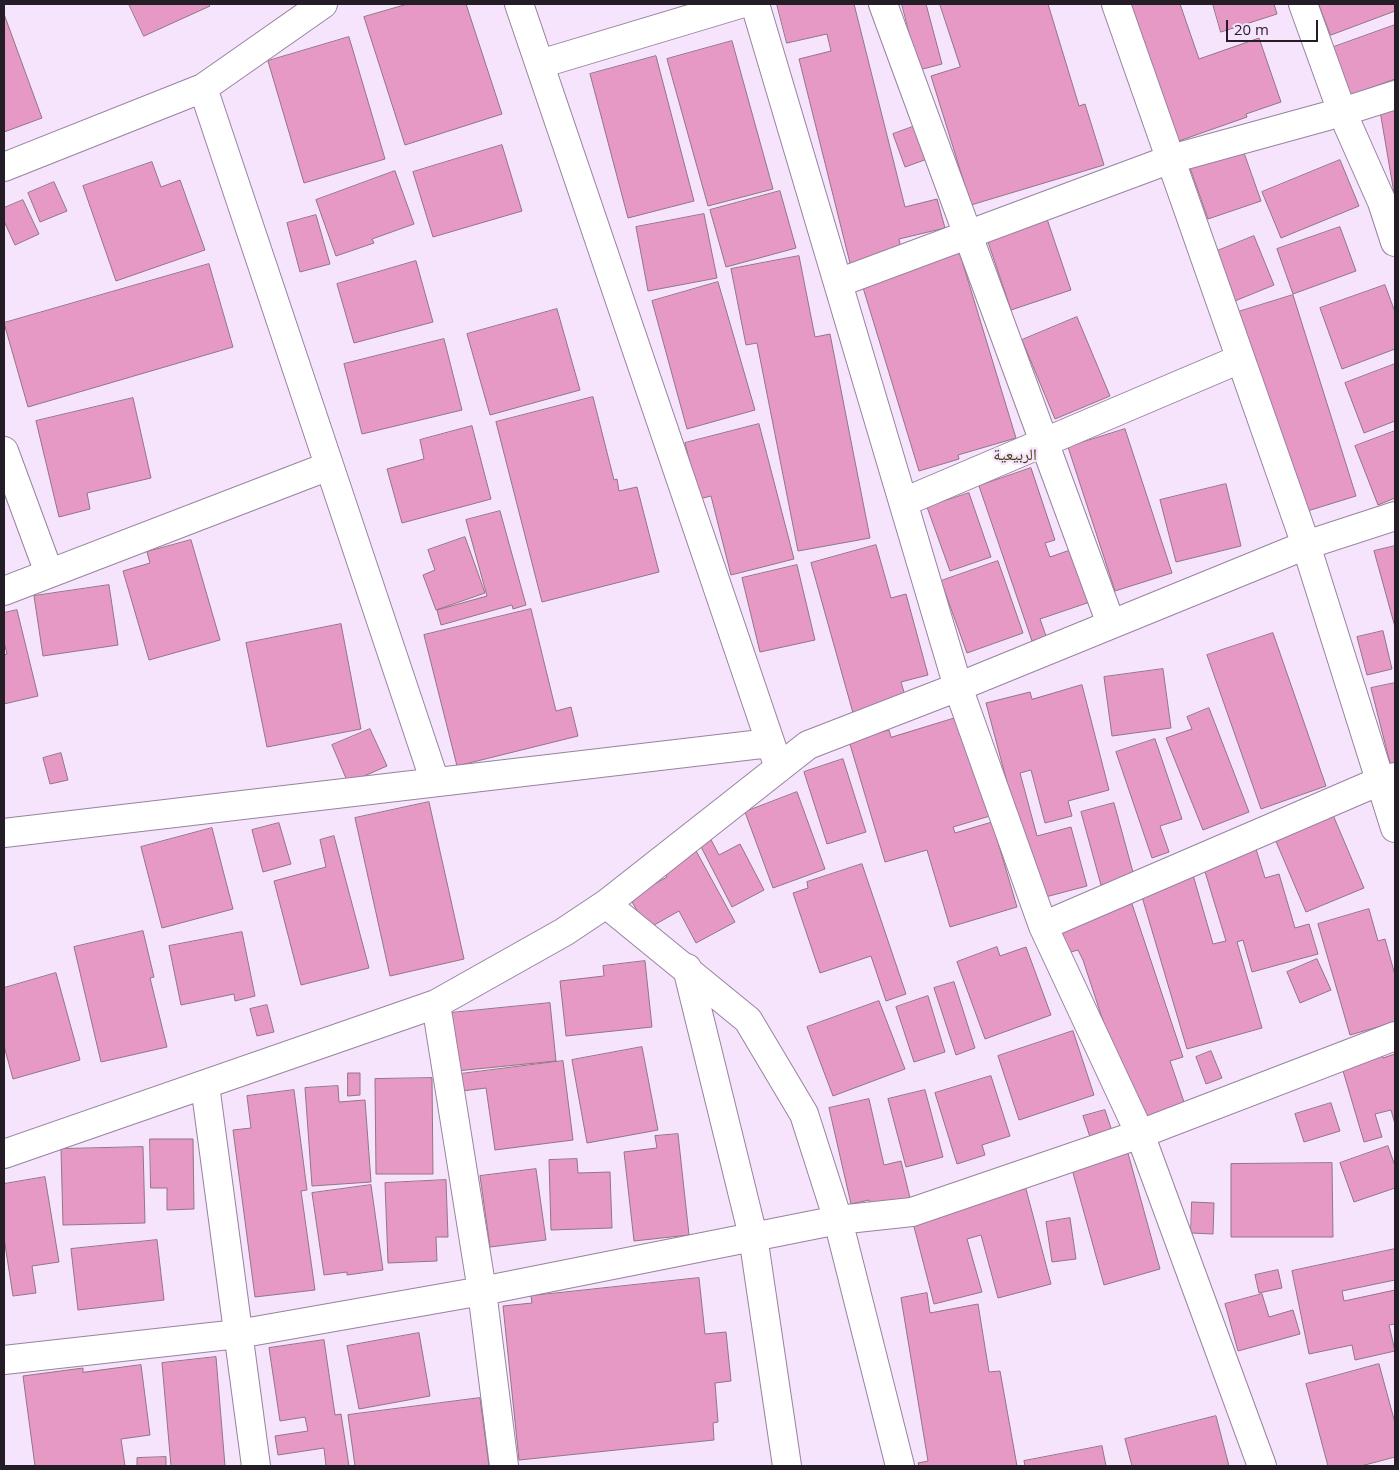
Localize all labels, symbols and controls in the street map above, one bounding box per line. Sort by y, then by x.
scale bar [1229,10,1322,42]
text: 20 m [1234,19,1269,39]
district label: الربيعية [993,445,1037,465]

